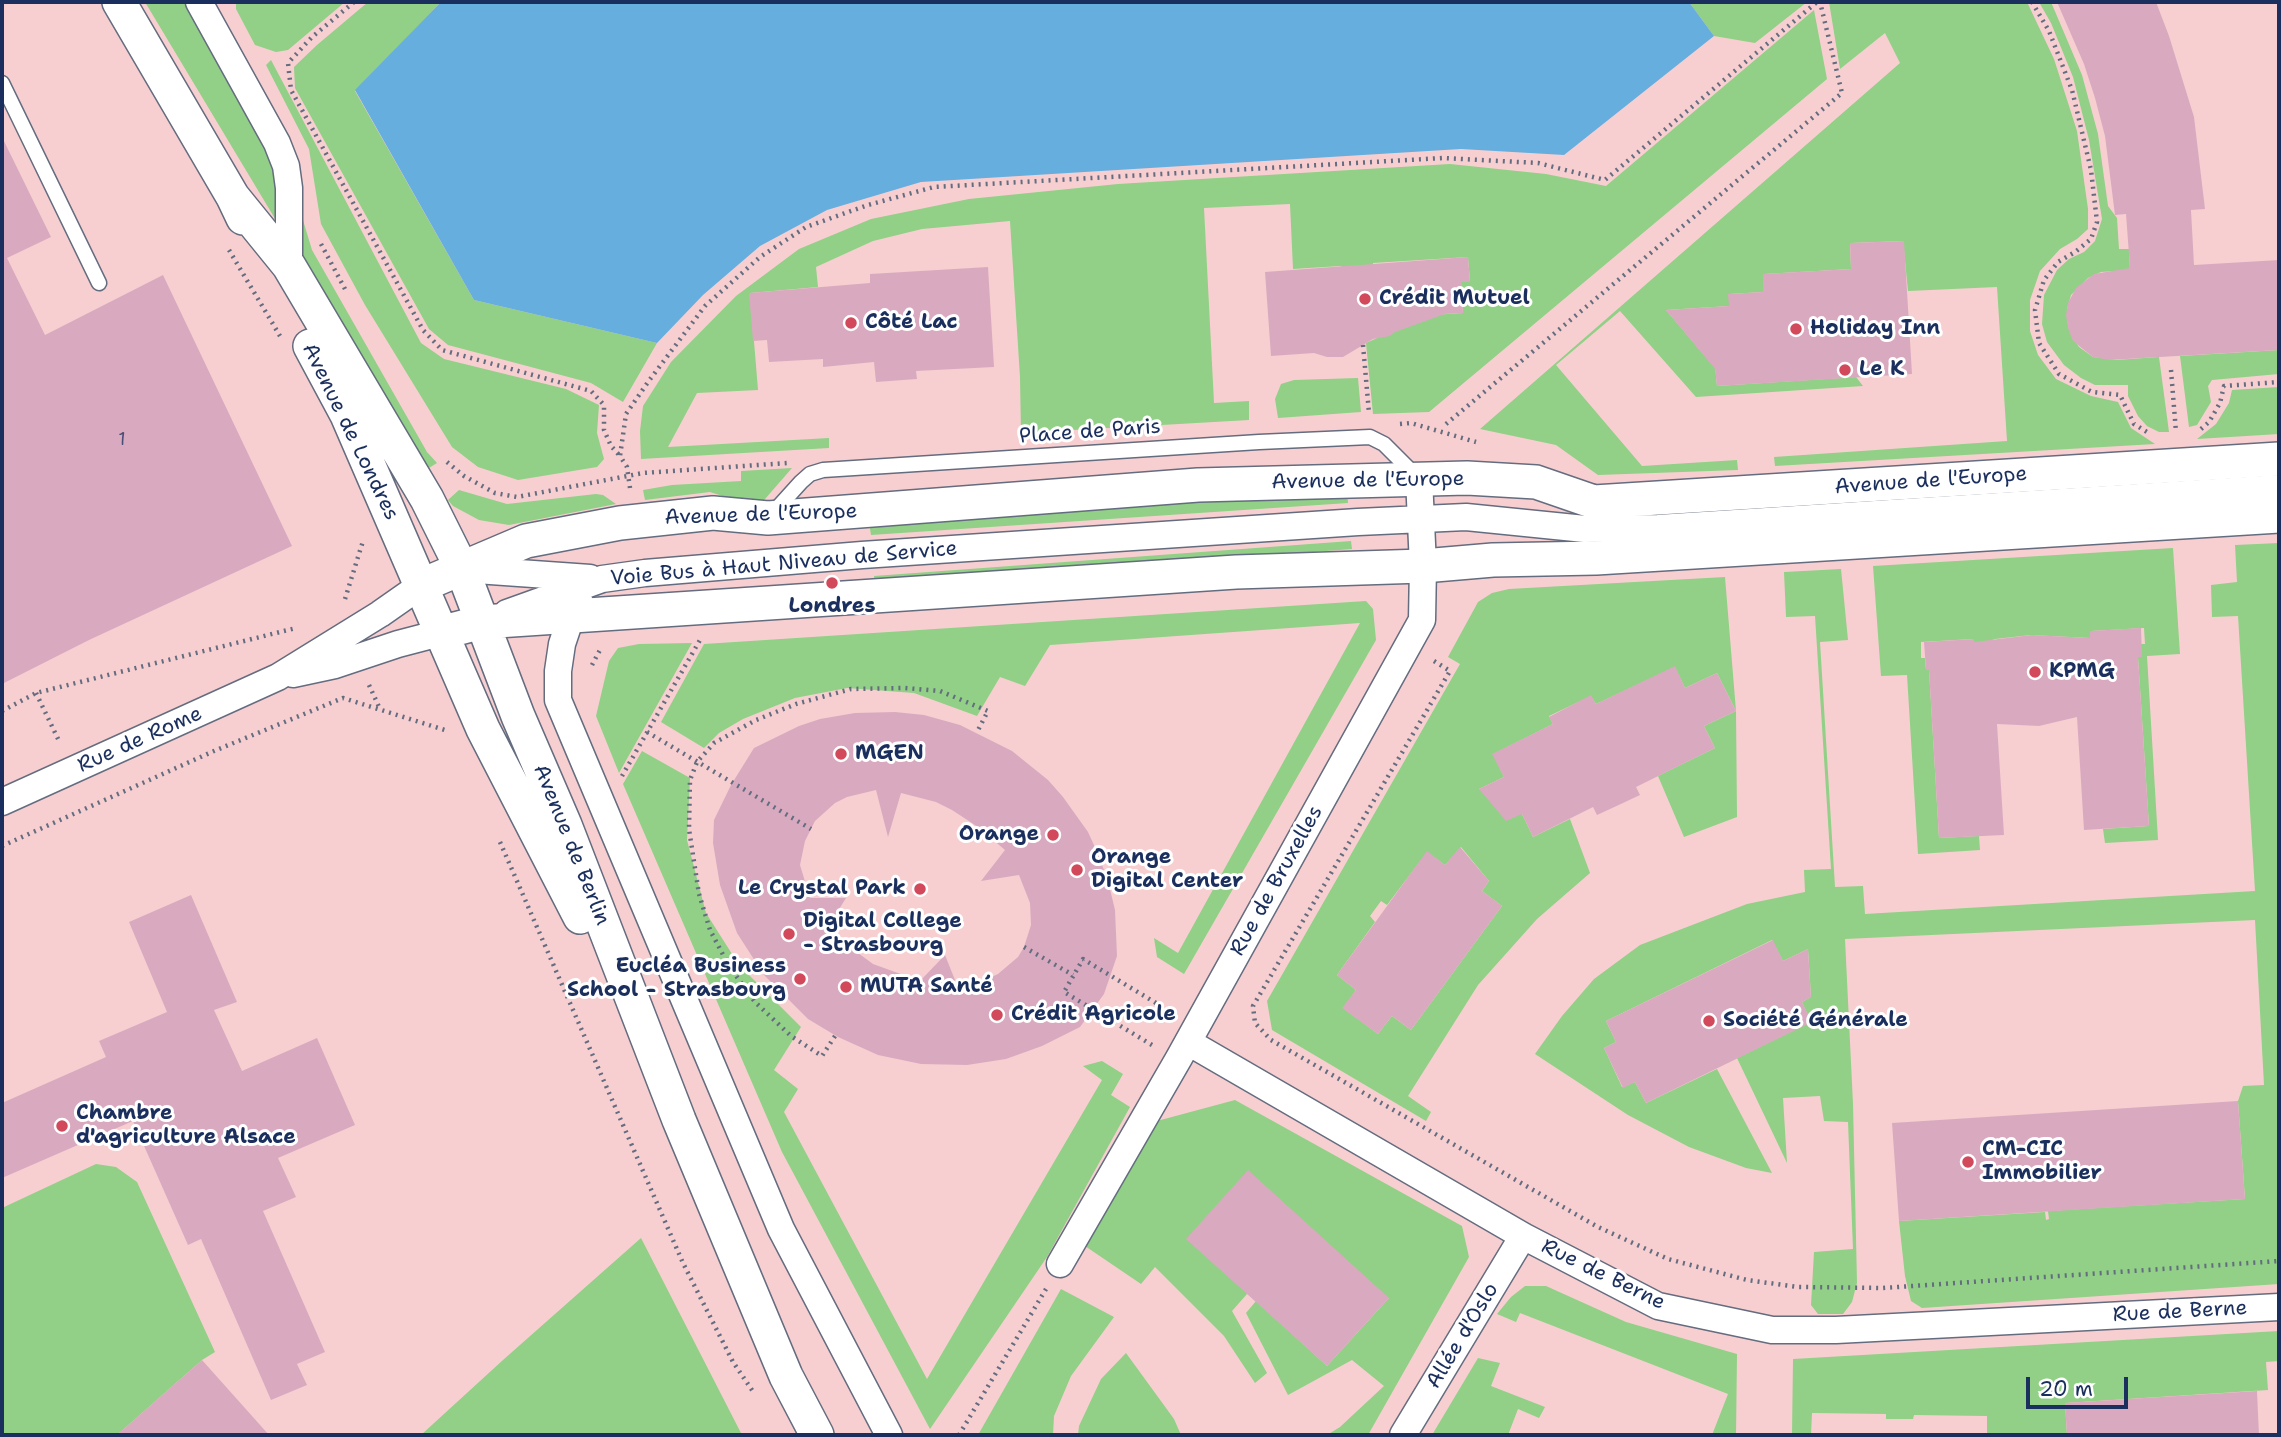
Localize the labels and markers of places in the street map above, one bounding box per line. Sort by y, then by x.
place label: Crédit Mutuel [1379,286,1530,312]
marker: Crédit Mutuel [1357,291,1373,307]
place label: Côté Lac [865,310,958,336]
marker: Côté Lac [843,315,859,331]
place label: Holiday Inn [1810,316,1940,342]
marker: Holiday Inn [1788,321,1804,337]
place label: Le K [1859,357,1904,383]
marker: Le K [1837,362,1853,378]
marker: Londres [824,575,840,591]
place label: Londres [788,594,876,620]
place label: KPMG [2049,659,2115,685]
marker: KPMG [2027,664,2043,680]
place label: MGEN [855,741,924,767]
marker: MGEN [833,746,849,762]
place label: Orange [959,822,1039,848]
marker: Orange [1045,827,1061,843]
place label: Orange Digital Center [1091,845,1243,895]
marker: Orange Digital Center [1069,862,1085,878]
place label: Le Crystal Park [738,876,906,902]
marker: Le Crystal Park [912,881,928,897]
place label: Digital College - Strasbourg [803,909,962,959]
marker: Digital College - Strasbourg [781,926,797,942]
place label: Eucléa Business School - Strasbourg [567,954,786,1004]
marker: Eucléa Business School - Strasbourg [792,971,808,987]
place label: MUTA Santé [860,974,993,1000]
marker: MUTA Santé [838,979,854,995]
place label: Crédit Agricole [1011,1002,1176,1028]
marker: Crédit Agricole [989,1007,1005,1023]
place label: Société Générale [1723,1008,1908,1034]
marker: Société Générale [1701,1013,1717,1029]
place label: Chambre d'agriculture Alsace [76,1101,296,1151]
marker: Chambre d'agriculture Alsace [54,1118,70,1134]
place label: CM-CIC Immobilier [1982,1137,2102,1187]
marker: CM-CIC Immobilier [1960,1154,1976,1170]

